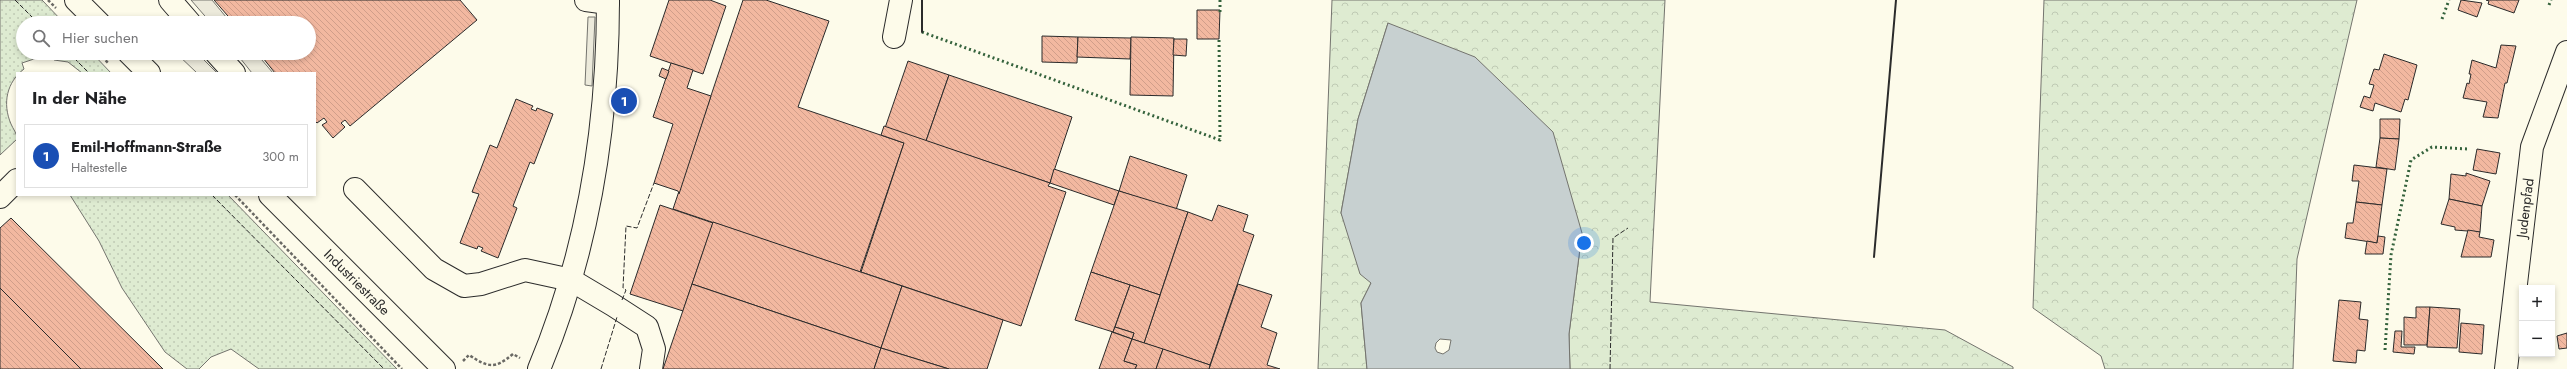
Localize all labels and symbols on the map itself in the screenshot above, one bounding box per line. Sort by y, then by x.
pin: 1 [611,86,637,116]
street label: Judenpfad [2511,177,2539,241]
your location [1574,233,1594,253]
street label: Industriestraße [319,244,395,320]

